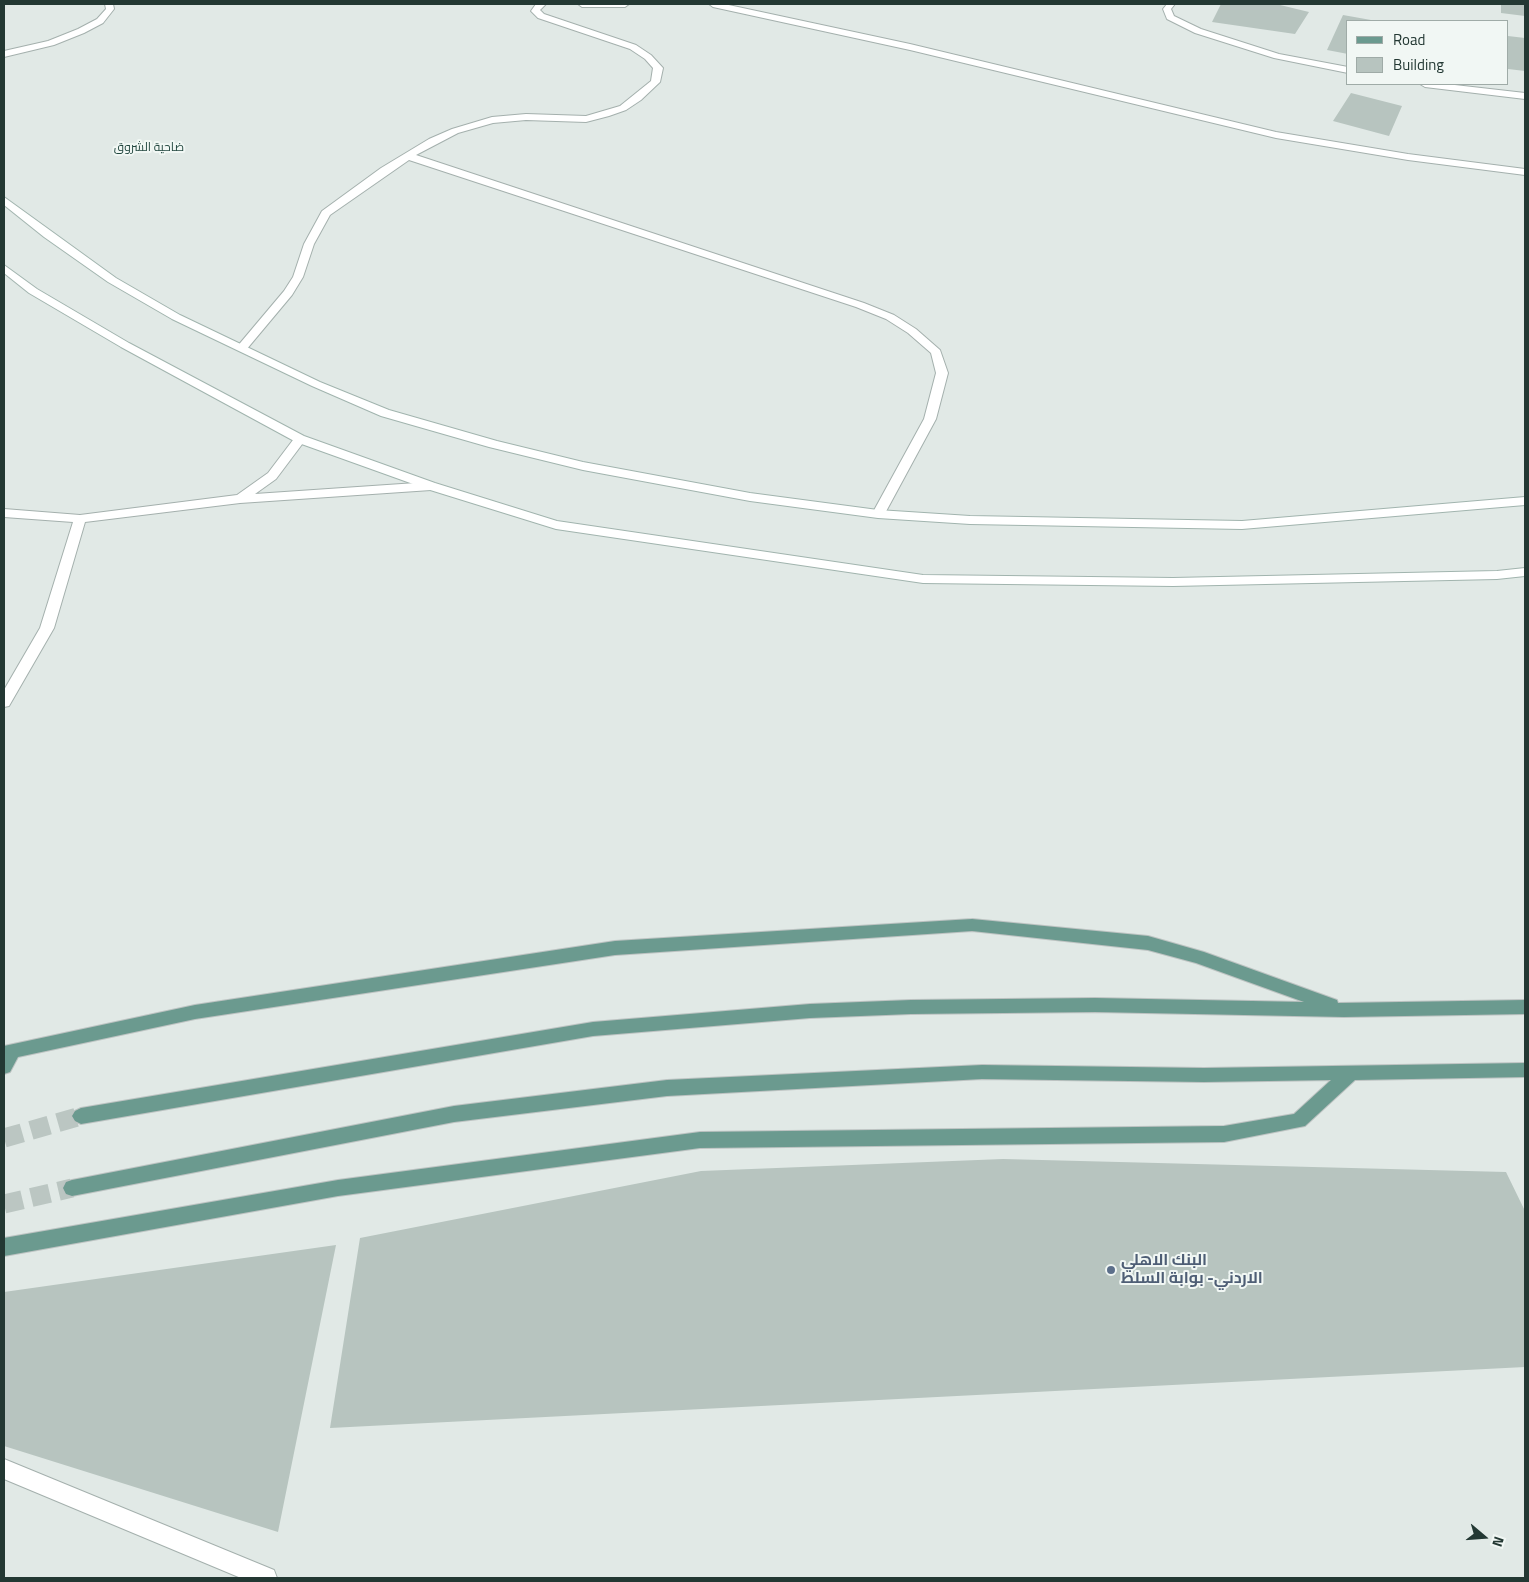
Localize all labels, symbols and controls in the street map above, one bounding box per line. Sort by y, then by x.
legend [1346,20,1509,85]
text: Road [1393,28,1425,51]
text: Building [1393,53,1444,76]
district label: ضاحية الشروق [114,141,184,155]
place label: البنك الاهلي الاردني- بوابة السلط [1121,1251,1263,1289]
marker: البنك الاهلي الاردني- بوابة السلط [1105,1264,1117,1276]
north arrow [1459,1512,1509,1562]
text: N [1487,1534,1510,1550]

